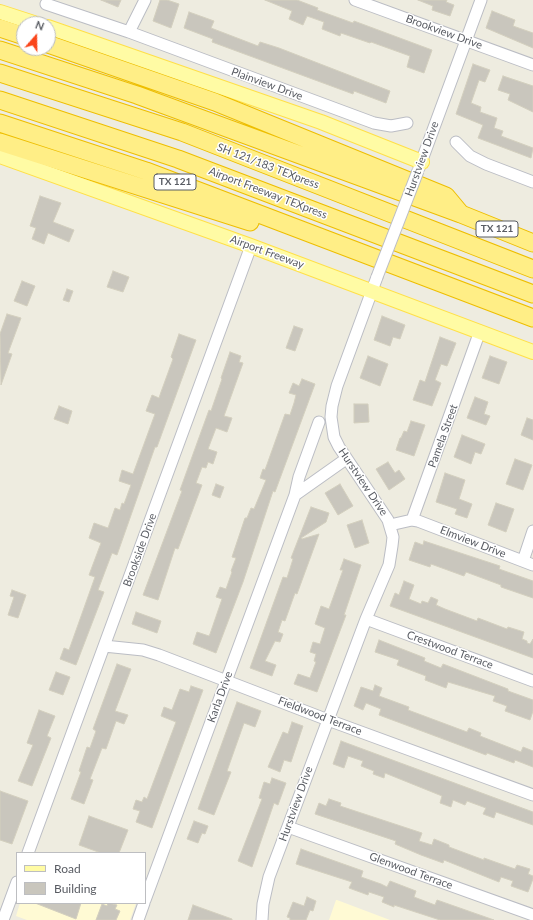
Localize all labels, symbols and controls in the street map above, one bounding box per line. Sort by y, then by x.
street label: Brookview Drive [404,12,484,52]
north arrow [16,16,56,56]
text: N [34,18,46,33]
street label: Plainview Drive [229,65,305,103]
street label: Hurstview Drive [402,120,442,198]
street label: SH 121/183 TEXpress [215,140,321,192]
street label: Airport Freeway TEXpress [207,164,329,222]
road number: TX 121 [154,174,196,190]
road number: TX 121 [476,221,518,237]
street label: Airport Freeway [228,232,306,272]
street label: Pamela Street [425,402,461,470]
street label: Hurstview Drive [335,446,391,518]
street label: Brookside Drive [121,511,159,589]
street label: Elmview Drive [438,523,508,561]
street label: Crestwood Terrace [405,628,495,672]
street label: Karla Drive [205,669,235,725]
street label: Fieldwood Terrace [276,694,364,738]
street label: Hurstview Drive [276,765,316,843]
street label: Glenwood Terrace [367,850,455,892]
legend [16,852,146,904]
text: Road [54,861,81,876]
text: Building [54,881,97,896]

